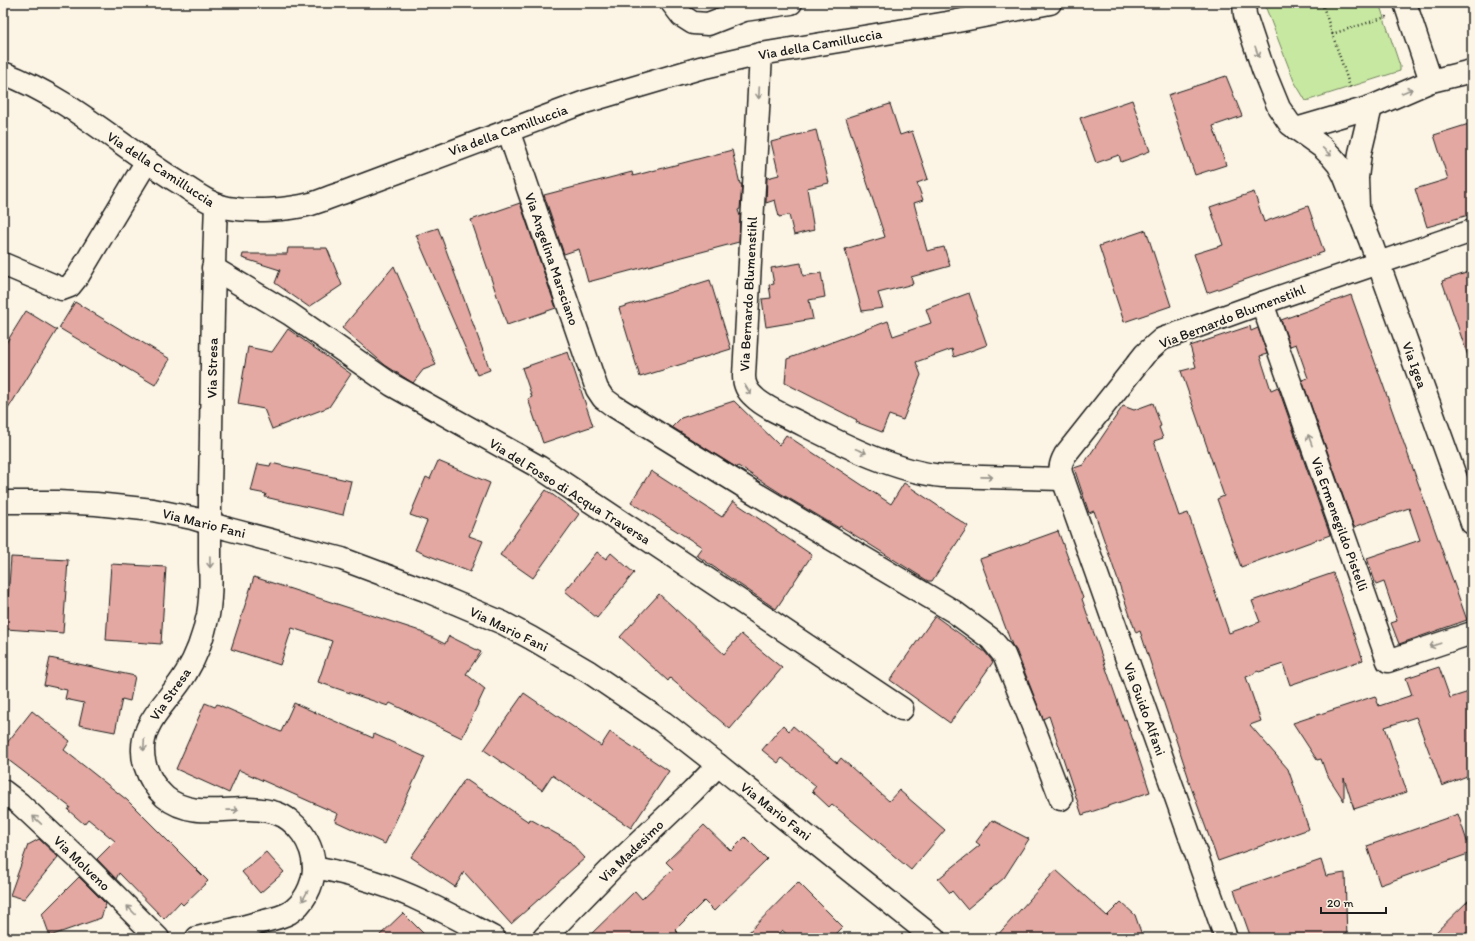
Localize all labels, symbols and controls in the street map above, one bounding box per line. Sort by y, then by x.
street label: Via della Camilluccia [757,25,884,64]
one-way arrow [1254,46,1262,58]
one-way arrow [756,86,763,99]
one-way arrow [1401,87,1413,95]
street label: Via della Camilluccia [446,101,571,160]
street label: Via della Camilluccia [104,128,219,211]
one-way arrow [1322,147,1332,157]
street label: Via Angelina Marsciano [521,190,582,328]
street label: Via Bernardo Blumenstihl [736,216,761,372]
street label: Via Bernardo Blumenstihl [1157,281,1308,352]
street label: Via Stresa [203,337,222,398]
street label: Via Igea [1398,340,1431,391]
one-way arrow [744,384,753,395]
one-way arrow [1305,434,1313,446]
street label: Via del Fosso di Acqua Traversa [486,435,654,548]
one-way arrow [855,448,867,456]
street label: Via Ermenegildo Pistelli [1307,455,1372,594]
one-way arrow [980,473,993,481]
street label: Via Mario Fani [160,505,247,542]
one-way arrow [207,555,214,568]
street label: Via Mario Fani [467,603,551,656]
one-way arrow [1429,642,1442,649]
street label: Via Guido Alfani [1120,660,1169,758]
street label: Via Stresa [146,664,195,724]
one-way arrow [140,738,148,751]
street label: Via Mario Fani [737,778,815,844]
one-way arrow [226,806,239,814]
one-way arrow [32,815,42,824]
street label: Via Madesimo [595,816,667,886]
street label: Via Molveno [50,832,114,895]
scale bar [1321,889,1386,915]
one-way arrow [301,890,308,902]
text: 20 m [1327,896,1354,910]
one-way arrow [126,905,135,915]

